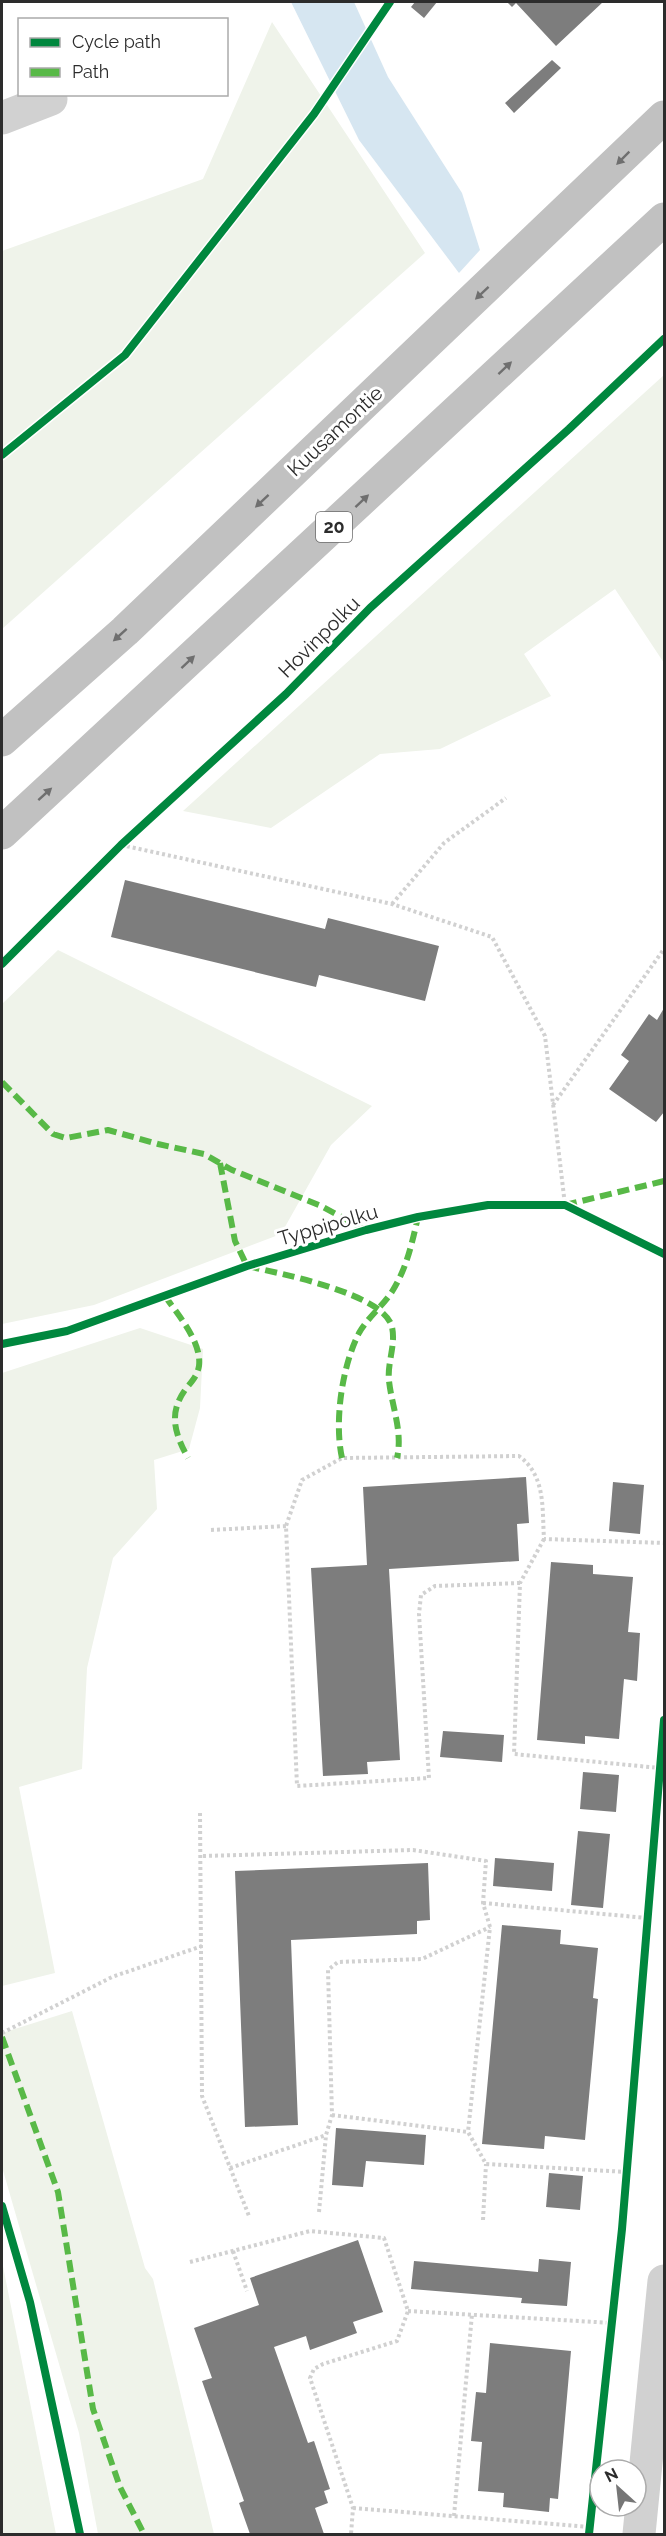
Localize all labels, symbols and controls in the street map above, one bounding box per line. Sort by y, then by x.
legend [18,18,228,96]
text: Cycle path [72,31,161,52]
text: Path [72,61,109,82]
one-way arrow [616,151,630,166]
one-way arrow [475,285,489,299]
one-way arrow [497,361,512,375]
street label: Kuusamontie [282,381,388,481]
one-way arrow [255,493,269,507]
one-way arrow [355,494,369,508]
road number: 20 [316,512,352,542]
street label: Hovinpolku [273,591,365,683]
one-way arrow [113,628,128,642]
one-way arrow [181,655,196,669]
one-way arrow [37,788,52,801]
street label: Typpipolku [275,1199,381,1251]
north arrow [588,2458,648,2518]
text: N [602,2464,621,2486]

